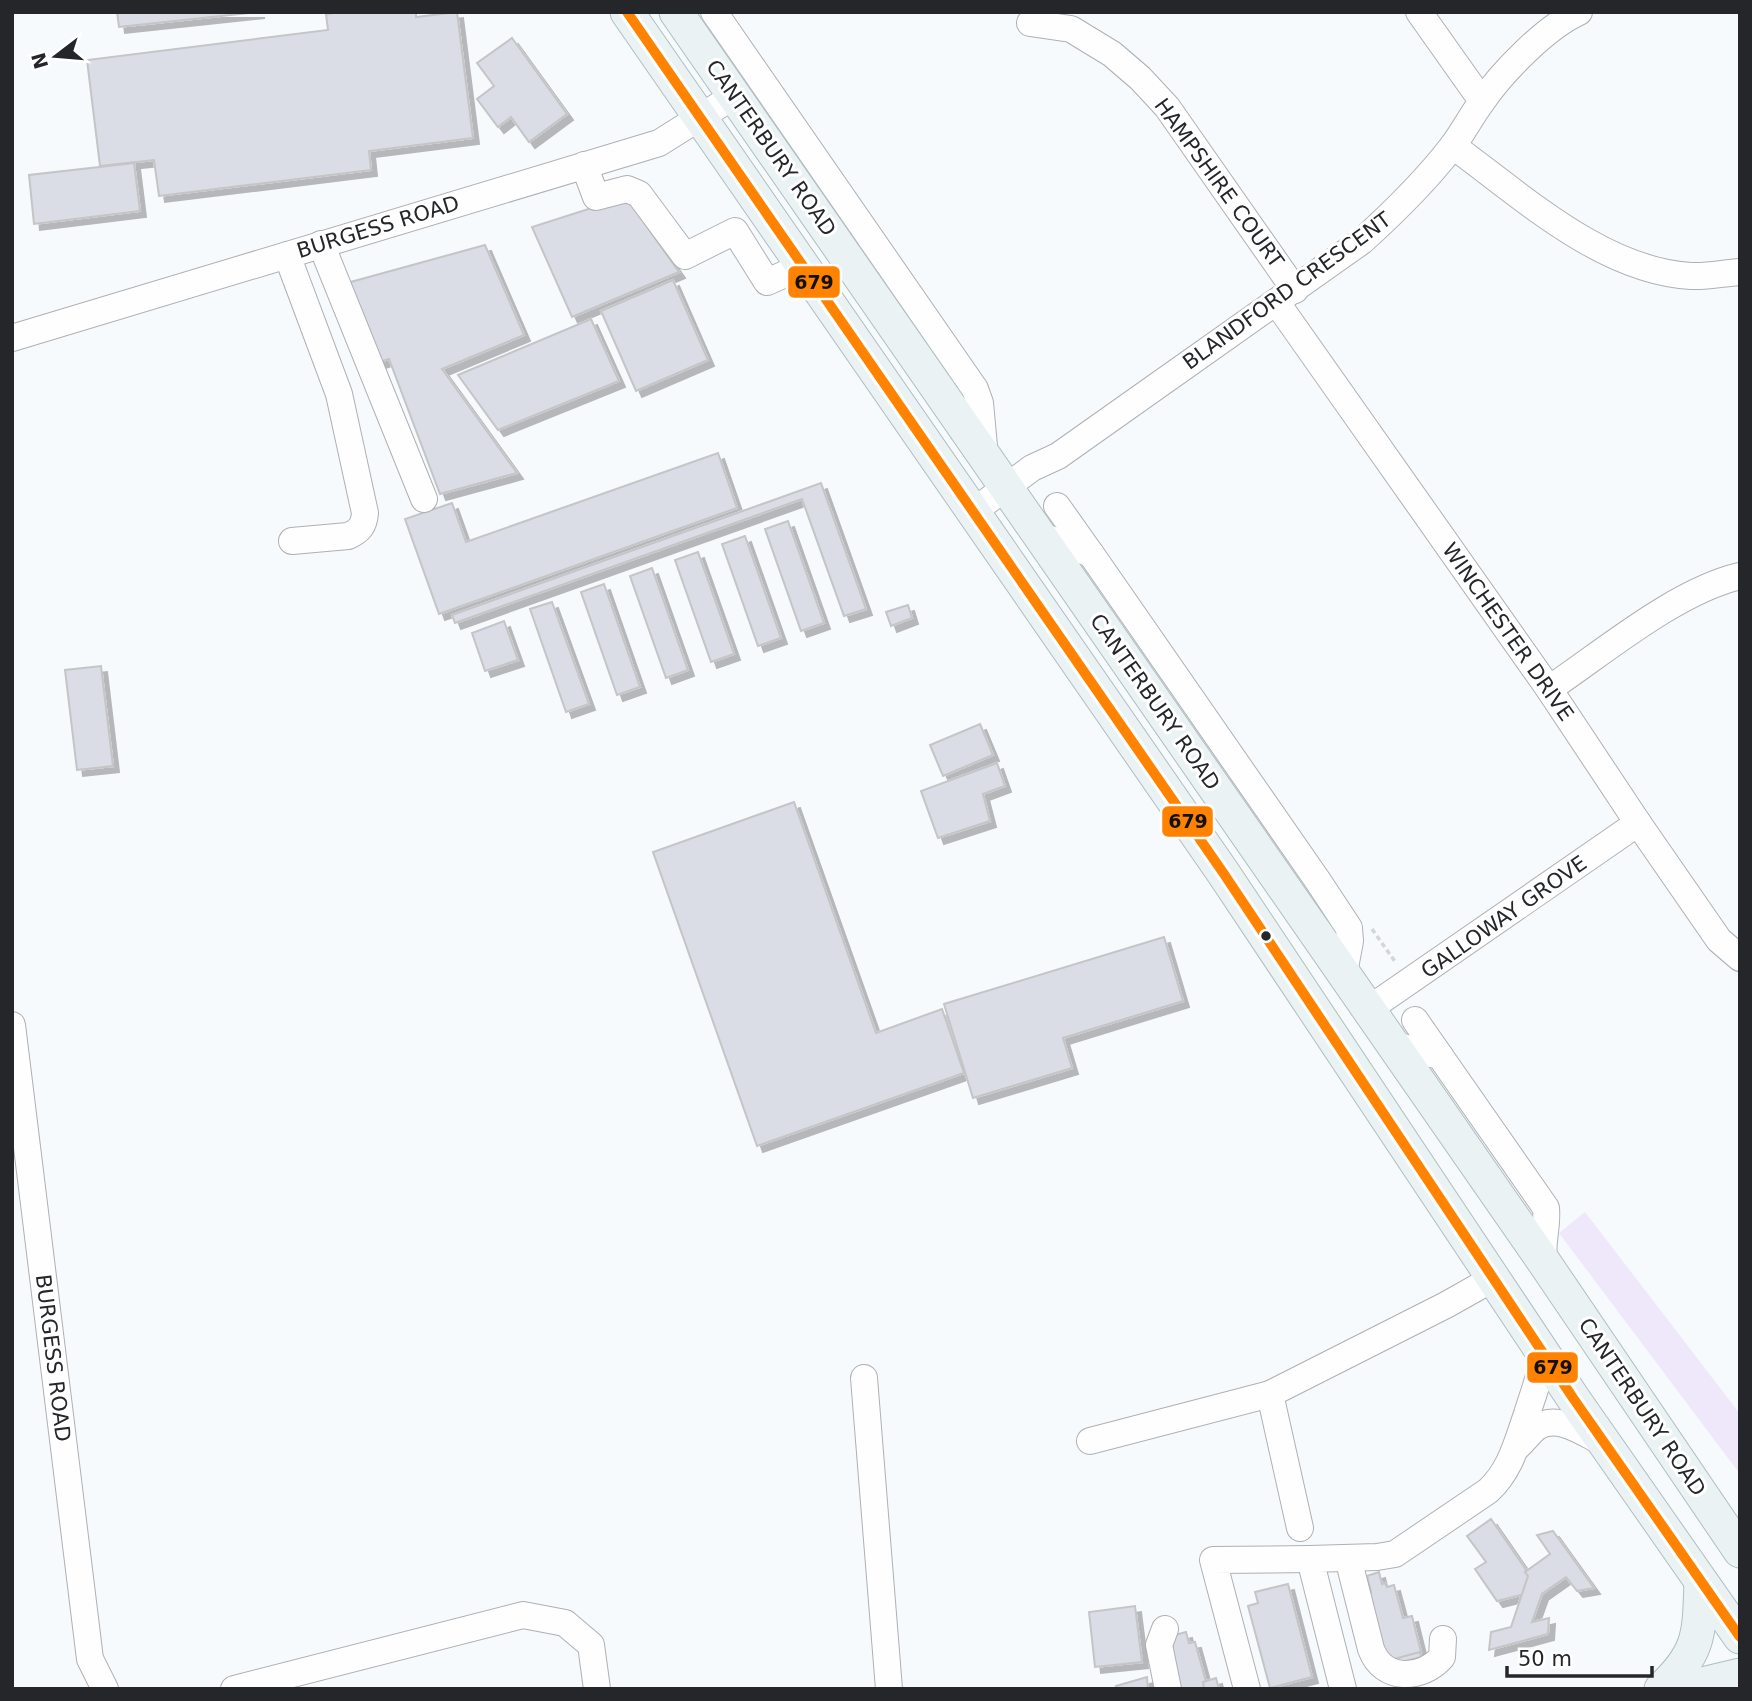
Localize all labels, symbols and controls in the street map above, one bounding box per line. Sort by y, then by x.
north arrow [21,21,91,91]
text: N [27,50,52,71]
street label: CANTERBURY ROAD [701,55,841,241]
street label: HAMPSHIRE COURT [1150,94,1289,272]
street label: BURGESS ROAD [294,191,462,263]
street label: BLANDFORD CRESCENT [1178,207,1396,375]
line badge: 679 [787,265,841,299]
text: 679 [794,271,834,293]
street label: WINCHESTER DRIVE [1437,538,1579,726]
street label: CANTERBURY ROAD [1085,609,1225,795]
line badge: 679 [1161,805,1214,838]
text: 679 [1168,810,1208,832]
street label: GALLOWAY GROVE [1417,851,1591,983]
unlabelled marker [1259,929,1273,943]
street label: BURGESS ROAD [31,1273,75,1443]
street label: CANTERBURY ROAD [1574,1314,1710,1500]
line badge: 679 [1526,1351,1579,1384]
text: 679 [1533,1356,1573,1378]
scale bar [1507,1634,1652,1678]
text: 50 m [1518,1647,1572,1671]

